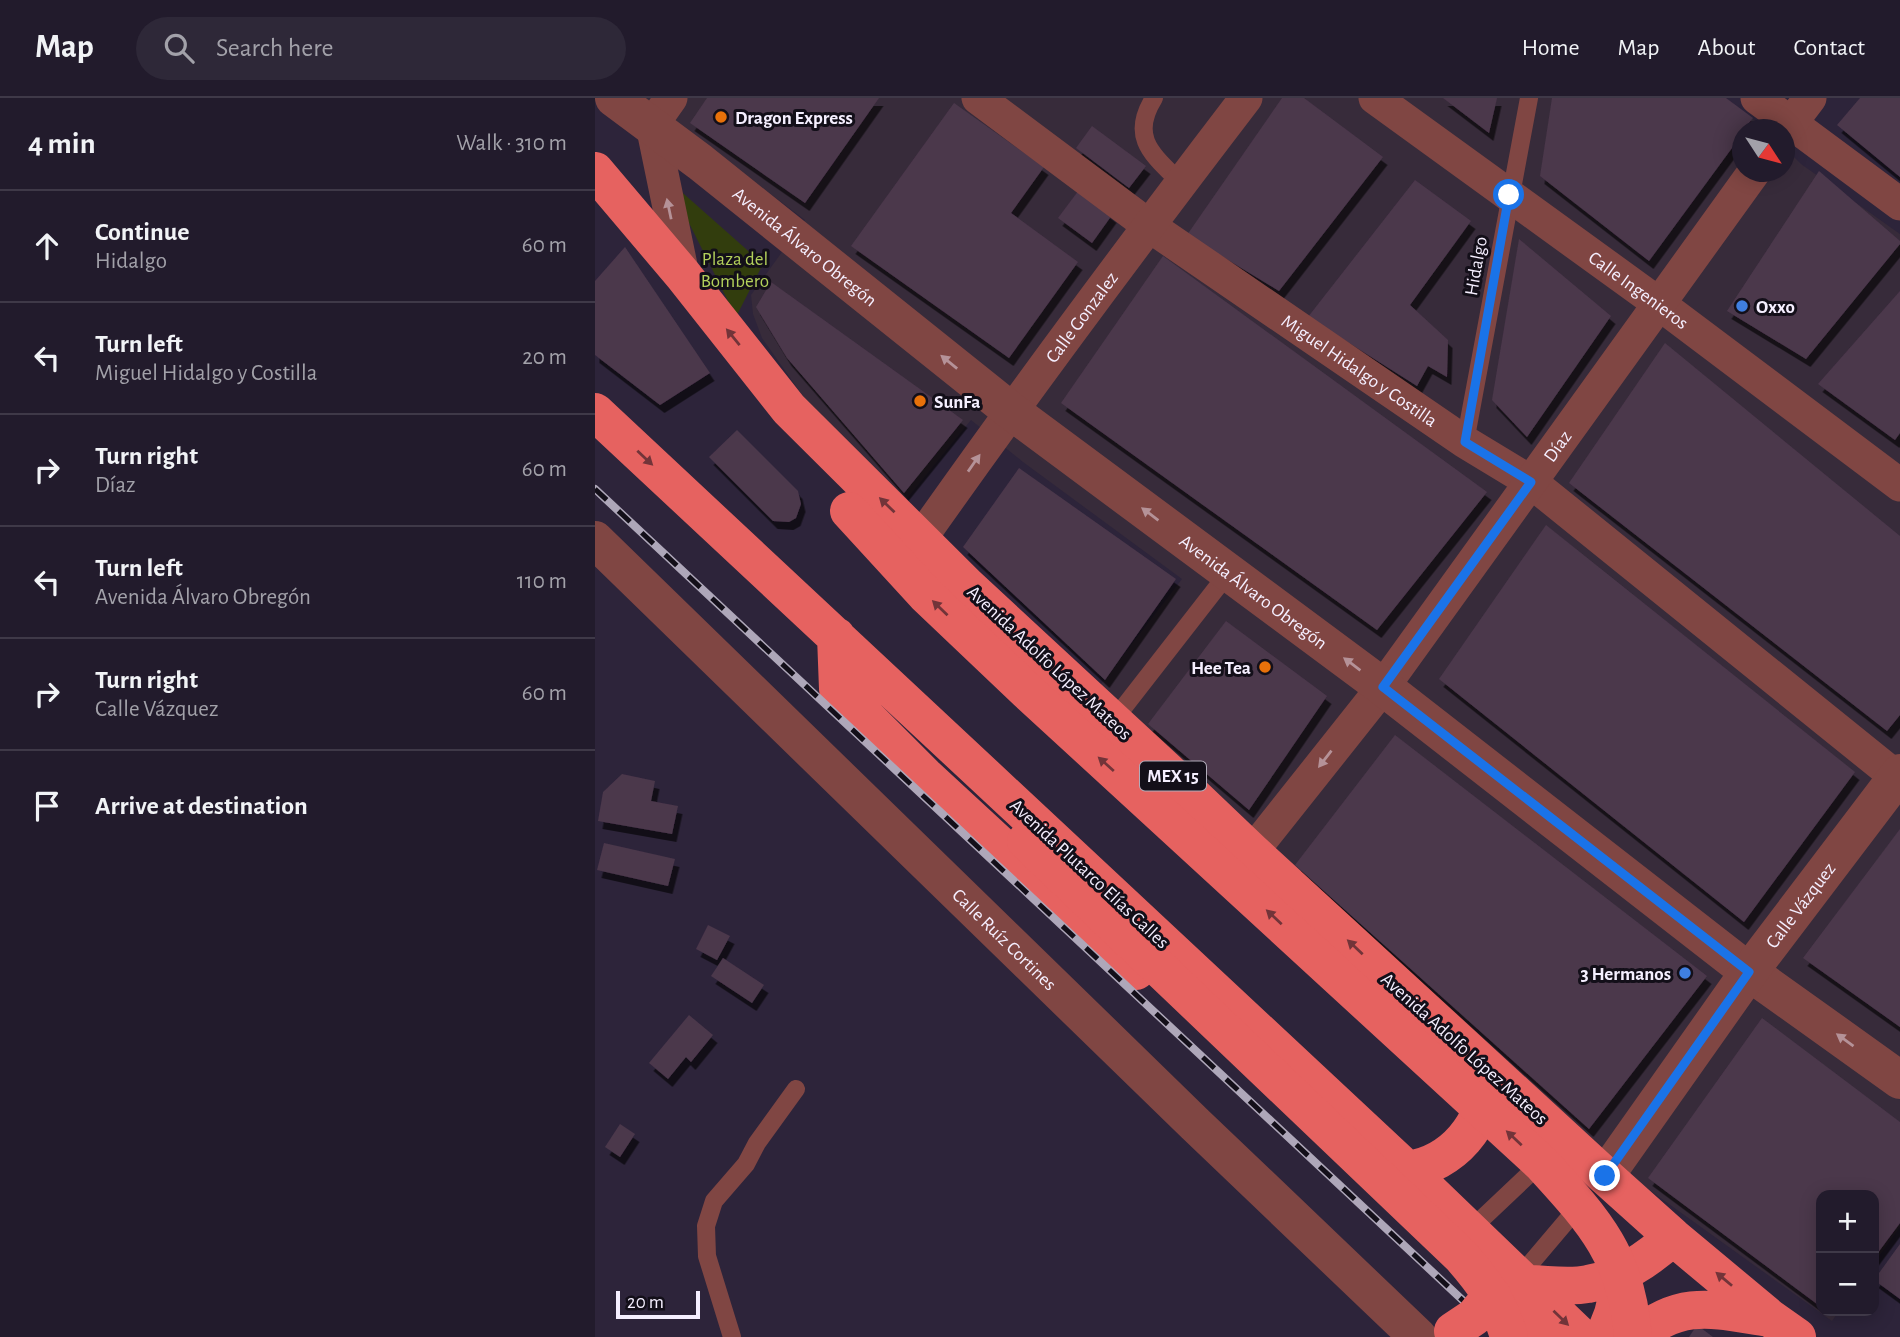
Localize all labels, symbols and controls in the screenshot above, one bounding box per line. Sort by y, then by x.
search box [136,17,626,80]
icon: search [160,29,198,67]
text: Map [35,31,94,64]
text: Search here [216,35,334,61]
text: Home [1522,36,1580,60]
text: Map [1618,36,1660,60]
text: About [1698,36,1755,60]
text: Contact [1793,36,1865,60]
marker: Dragon Express [713,109,729,125]
place label: Dragon Express [735,109,853,128]
north arrow [1732,119,1795,182]
text: 4 min [28,129,96,159]
text: Walk · 310 m [456,132,567,155]
route start [1493,179,1524,210]
street label: Avenida Álvaro Obregón [729,184,880,311]
one-way arrow [664,198,675,220]
text: Continue [95,219,190,245]
icon: ahead [28,227,66,265]
text: 60 m [522,234,567,257]
street label: Hidalgo [1462,235,1491,297]
street label: Calle Ingenieros [1585,248,1691,333]
text: Hidalgo [95,250,167,273]
park label: Plaza del Bombero [701,250,769,291]
street label: Calle Gonzalez [1043,269,1122,367]
marker: Oxxo [1734,298,1750,314]
place label: Oxxo [1756,298,1795,317]
street label: Miguel Hidalgo y Costilla [1278,312,1440,431]
one-way arrow [726,329,741,347]
text: Turn left [95,331,183,357]
icon: left [28,339,66,377]
text: 20 m [522,346,567,369]
one-way arrow [941,354,959,369]
text: Miguel Hidalgo y Costilla [95,362,317,385]
marker: SunFa [912,393,928,409]
place label: SunFa [934,393,980,412]
street label: Díaz [1541,427,1576,466]
text: Turn right [95,443,198,469]
one-way arrow [636,450,654,466]
icon: right [28,451,66,489]
one-way arrow [967,454,981,472]
text: 60 m [522,458,567,481]
text: Díaz [95,474,136,497]
one-way arrow [878,496,895,513]
one-way arrow [1141,507,1159,521]
street label: Avenida Álvaro Obregón [1176,532,1330,653]
text: Turn left [95,555,183,581]
icon: left [28,563,66,601]
text: 110 m [517,570,567,593]
street label: Avenida Adolfo López Mateos [963,582,1135,744]
text: Avenida Álvaro Obregón [95,586,311,609]
one-way arrow [932,600,949,617]
one-way arrow [1343,657,1362,671]
place label: Hee Tea [1191,659,1251,678]
marker: Hee Tea [1257,659,1273,675]
text: Turn right [95,667,198,693]
icon: right [28,675,66,713]
text: 60 m [522,682,567,705]
text: Calle Vázquez [95,698,218,721]
one-way arrow [1318,750,1333,768]
one-way arrow [1098,756,1115,772]
road number: MEX 15 [1140,762,1206,790]
icon: arrive [28,787,66,825]
text: Arrive at destination [95,793,308,819]
street label: Avenida Plutarco Elías Calles [1006,796,1172,952]
street label: Calle Vázquez [1763,859,1840,952]
street label: Calle Ruíz Cortines [948,886,1059,994]
one-way arrow [1265,909,1283,925]
one-way arrow [1346,939,1364,955]
place label: 3 Hermanos [1580,965,1671,984]
marker: 3 Hermanos [1677,965,1693,981]
street label: Avenida Adolfo López Mateos [1377,970,1551,1129]
one-way arrow [1836,1033,1854,1047]
one-way arrow [1505,1129,1522,1146]
route end [1589,1160,1620,1191]
map controls [1816,1190,1879,1316]
button: + [1816,1190,1879,1253]
button: − [1816,1253,1879,1316]
one-way arrow [1715,1272,1733,1287]
scale bar [616,1288,700,1320]
text: 20 m [627,1293,664,1312]
one-way arrow [1553,1309,1570,1326]

